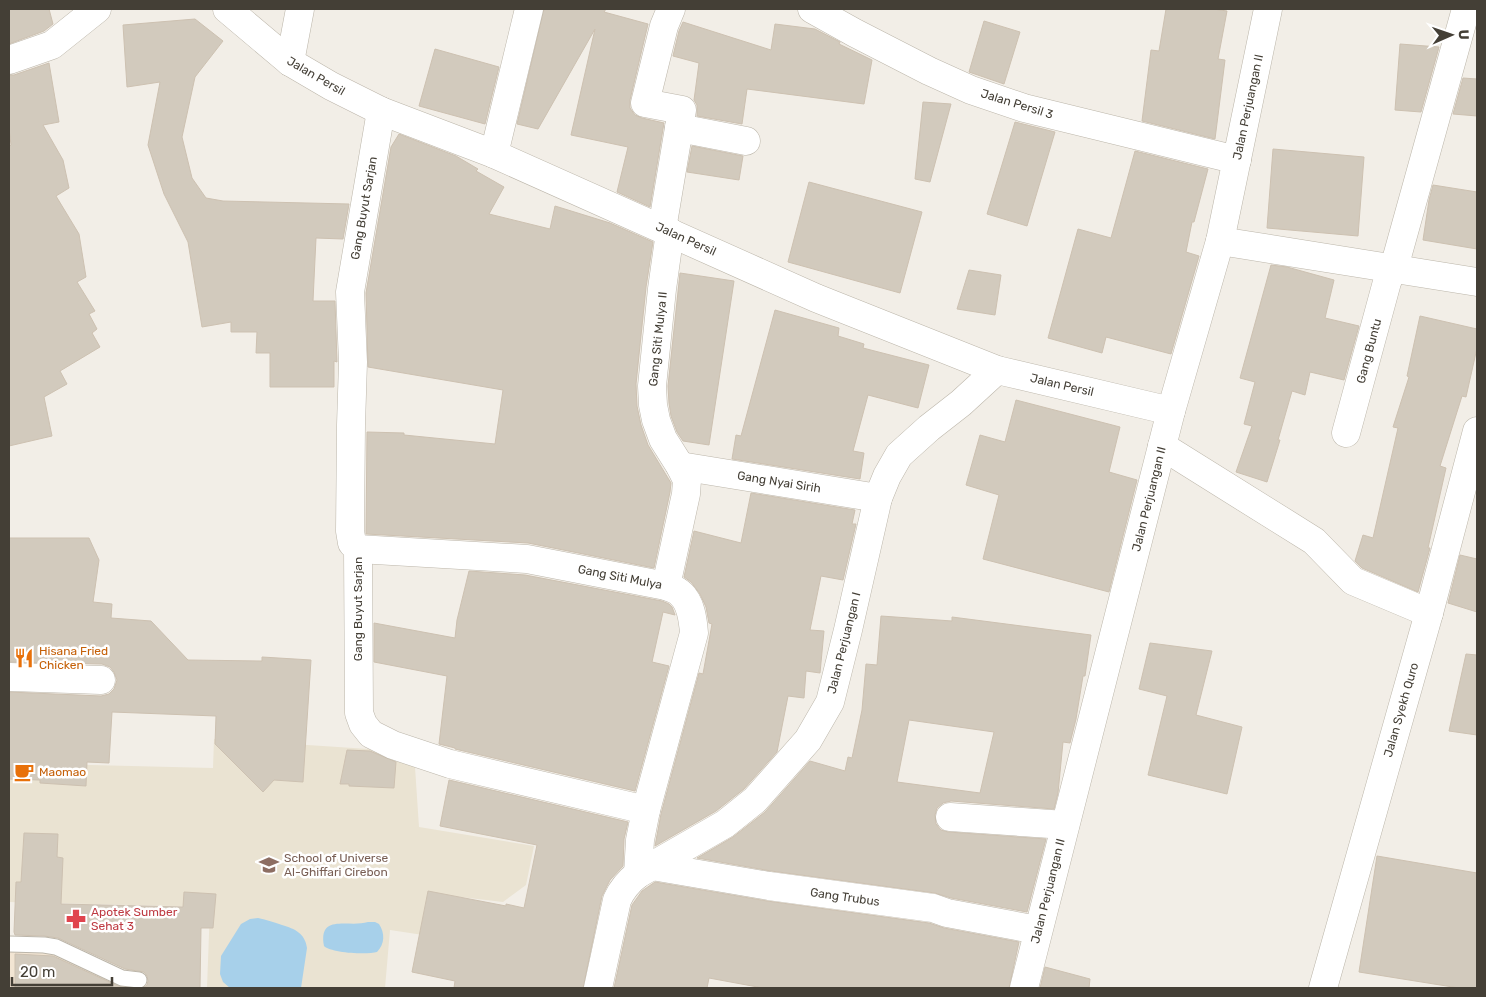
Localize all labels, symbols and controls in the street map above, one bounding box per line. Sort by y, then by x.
north arrow [1426,10,1476,60]
text: U [1455,29,1472,40]
street label: Jalan Perjuangan II [1230,53,1266,161]
street label: Jalan Persil [284,54,348,98]
street label: Jalan Persil 3 [979,86,1055,122]
street label: Gang Buyut Sarjan [348,155,380,261]
street label: Jalan Persil [654,219,719,259]
street label: Gang Siti Mulya II [646,291,670,387]
street label: Gang Buntu [1354,317,1384,385]
street label: Jalan Persil [1029,371,1095,399]
street label: Jalan Perjuangan II [1129,445,1169,553]
street label: Gang Nyai Sirih [736,468,822,496]
street label: Gang Buyut Sarjan [351,557,365,661]
street label: Gang Siti Mulya [577,562,663,592]
street label: Jalan Perjuangan I [825,591,863,695]
place label: Hisana Fried Chicken [39,644,108,672]
restaurant icon: Hisana Fried Chicken [13,647,35,669]
street label: Jalan Syekh Quro [1381,661,1421,759]
cafe icon: Maomao [13,761,35,783]
place label: Maomao [39,765,86,779]
street label: Jalan Perjuangan II [1028,837,1068,945]
place label: School of Universe Al-Ghiffari Cirebon [284,851,389,879]
school or university icon: School of Universe Al-Ghiffari Cirebon [258,854,280,876]
street label: Gang Trubus [809,885,881,909]
place label: Apotek Sumber Sehat 3 [91,905,178,933]
pharmacy icon: Apotek Sumber Sehat 3 [65,908,87,930]
scale bar [12,954,112,986]
text: 20 m [20,963,55,981]

